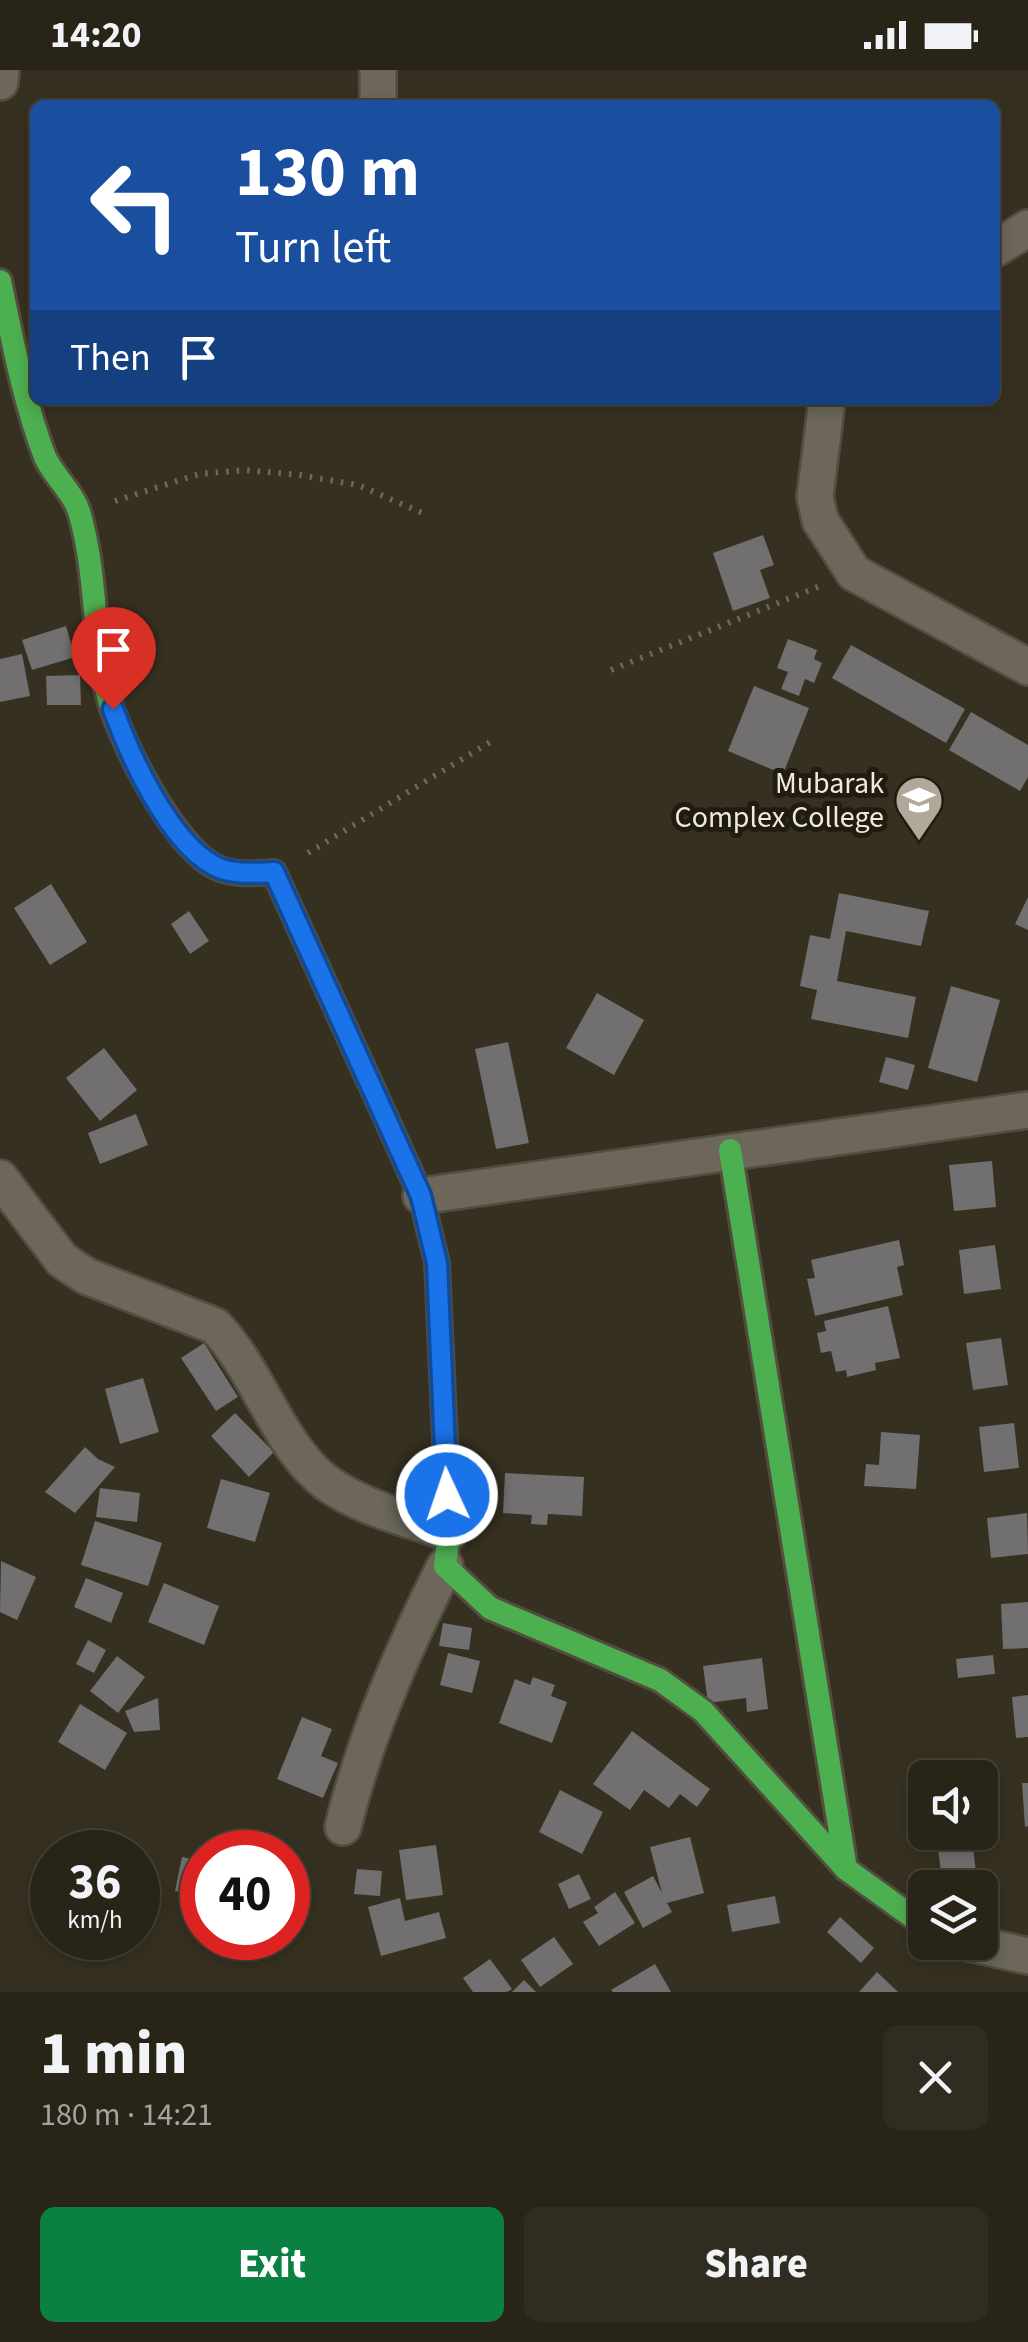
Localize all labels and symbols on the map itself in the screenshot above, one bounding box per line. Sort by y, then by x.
pin [71,607,156,710]
place label: Mubarak Complex College [675,762,884,839]
school or university icon: Mubarak Complex College [893,774,945,842]
position arrow [395,1443,499,1547]
speed limit sign: 40 [180,1830,310,1960]

